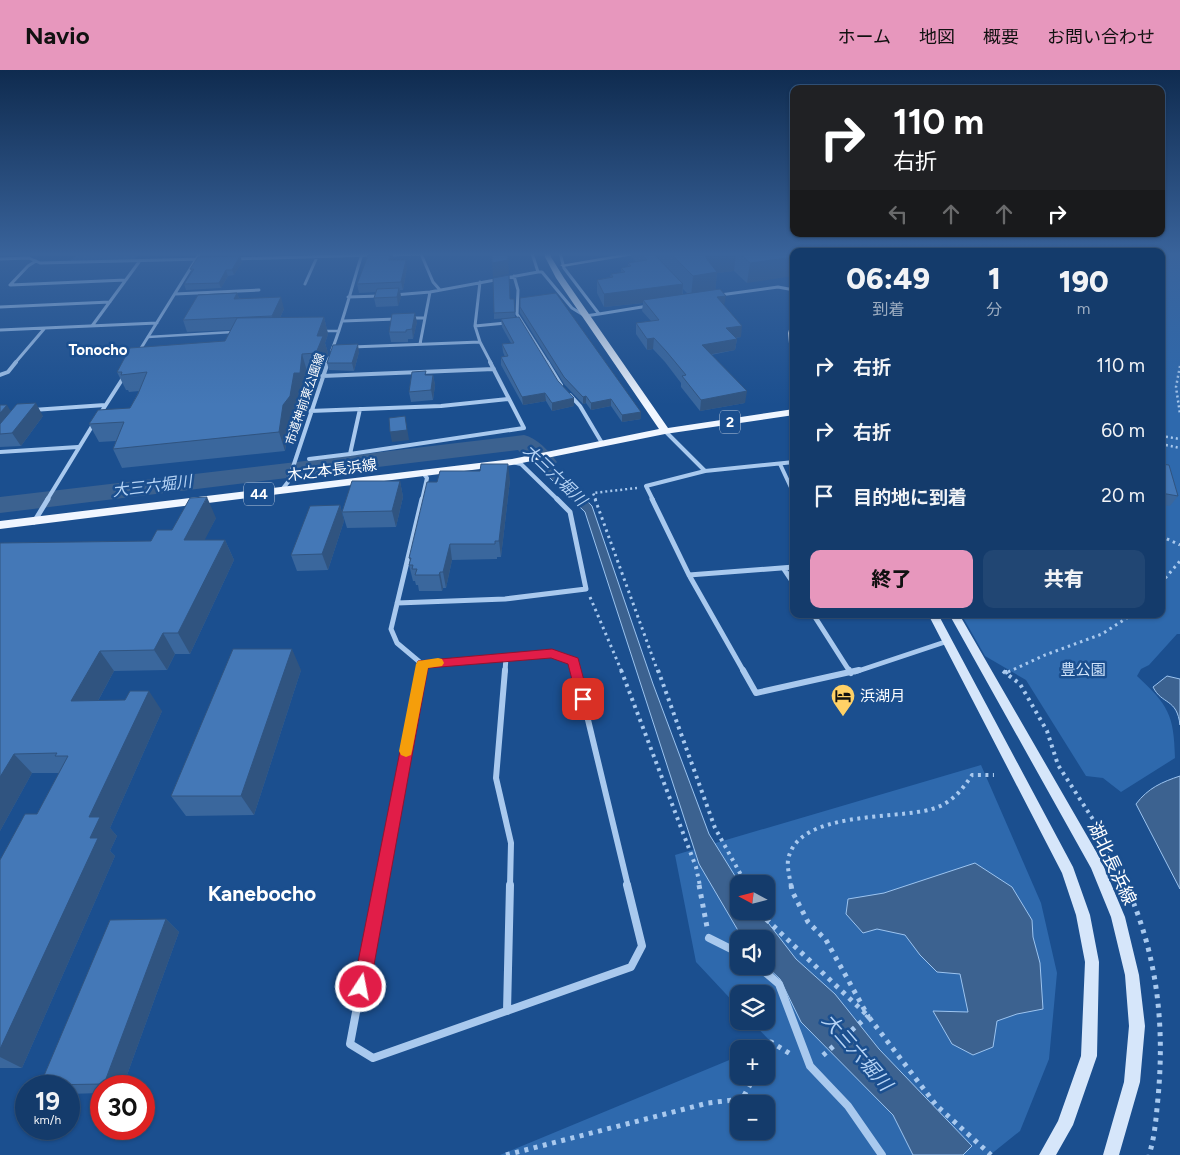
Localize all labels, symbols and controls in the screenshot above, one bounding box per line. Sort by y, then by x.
text: Navio [25,21,90,50]
text: ホーム [838,26,891,48]
text: 地図 [919,26,955,48]
text: 概要 [983,26,1019,48]
text: お問い合わせ [1047,26,1155,48]
text: 110 m [893,101,984,143]
icon: right [810,105,875,170]
text: 右折 [893,148,937,175]
icon: left [884,200,912,228]
icon: ahead [937,200,965,228]
icon: ahead [990,200,1018,228]
icon: right [1043,200,1071,228]
text: 06:49 [846,260,930,297]
text: 1 [988,260,1001,297]
text: 190 [1059,263,1109,300]
text: m [1077,299,1090,318]
text: 到着 [872,300,904,319]
text: 分 [986,300,1002,319]
district label: Tonocho [68,341,128,359]
street label: 市道神前東公園線 [283,351,327,447]
icon: right [810,352,838,380]
text: 110 m [1096,354,1145,377]
text: 右折 [853,356,891,379]
road number: 2 [720,411,740,434]
icon: right [810,417,838,445]
text: 60 m [1101,419,1145,442]
text: 右折 [853,421,891,444]
water label: 大三六堀川 [520,440,592,511]
street label: 木之本長浜線 [286,456,378,484]
water label: 大三六堀川 [111,471,195,500]
road number: 44 [244,482,274,506]
icon: arrive [810,482,838,510]
text: 20 m [1101,484,1145,507]
text: 目的地に到着 [853,486,967,509]
button: 終了 [810,550,973,608]
button: 共有 [983,550,1145,608]
park label: 豊公園 [1060,661,1106,679]
pin [562,678,604,720]
hotel icon: 浜湖月 [830,683,856,717]
icon: arrive [569,685,597,713]
place label: 浜湖月 [860,687,905,705]
street label: 湖北長浜線 [1083,818,1141,908]
north arrow [730,875,775,920]
map controls [730,875,775,1140]
district label: Kanebocho [208,881,316,906]
button: sound [730,930,775,975]
position arrow [334,960,386,1012]
button: layers [730,985,775,1030]
water label: 大三六堀川 [817,1009,898,1097]
button: + [730,1040,775,1085]
speed limit sign: 30 [90,1075,155,1140]
text: 19 [35,1086,60,1116]
button: − [730,1095,775,1140]
text: km/h [34,1113,61,1127]

